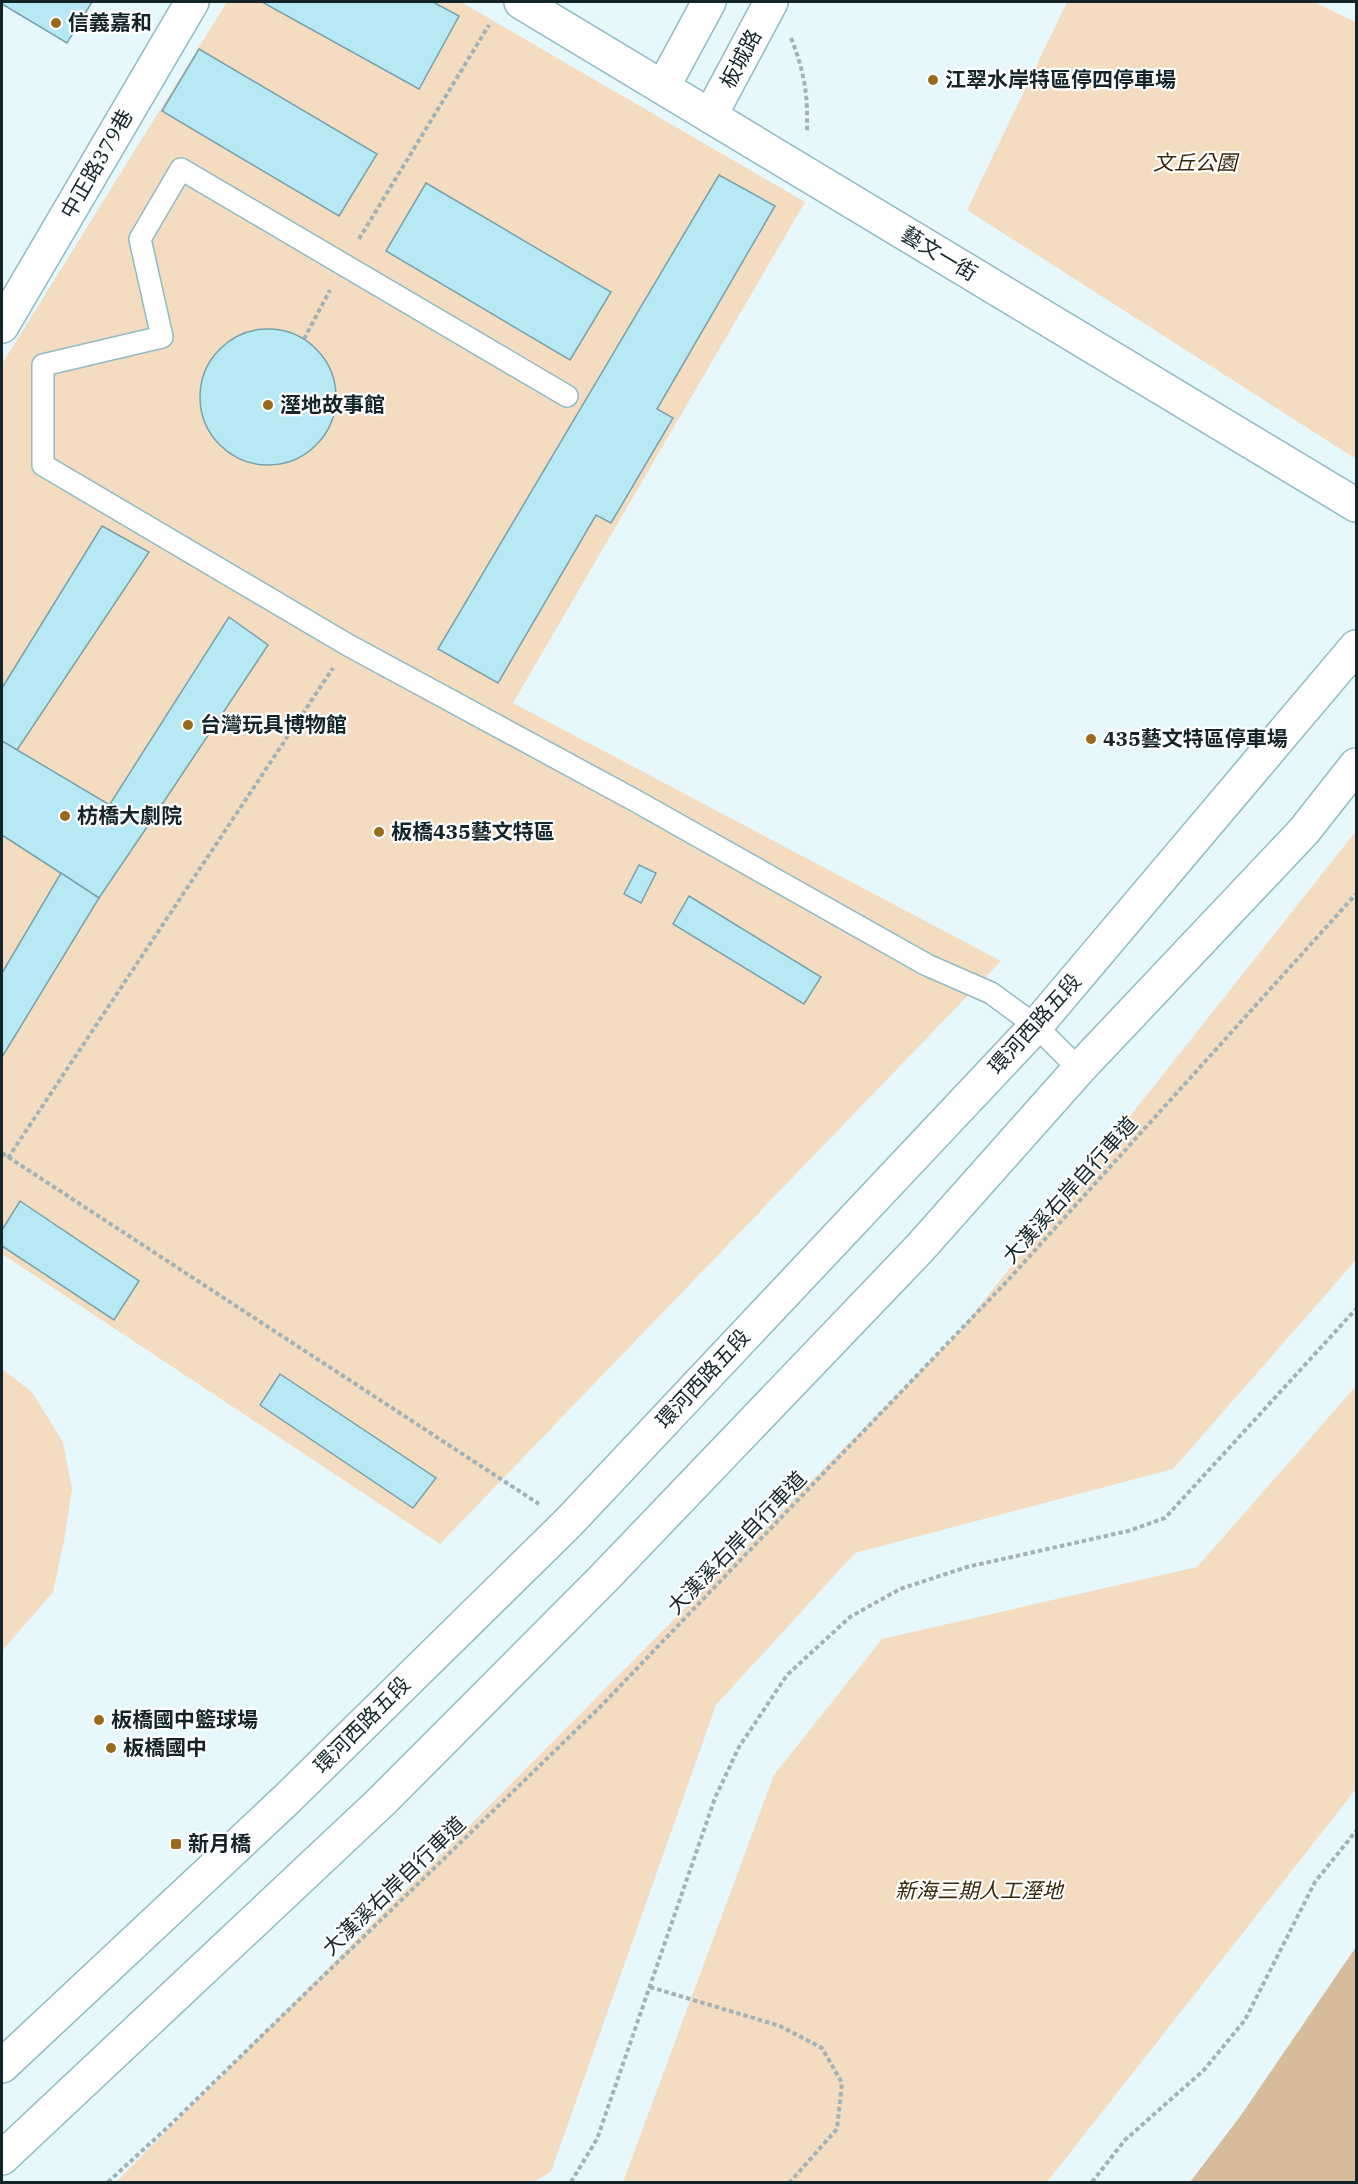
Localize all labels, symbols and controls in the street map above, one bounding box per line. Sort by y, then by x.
place label: 信義嘉和 [68,8,152,36]
marker: 信義嘉和 [49,16,63,30]
street label: 板城路 [713,24,767,93]
place label: 江翠水岸特區停四停車場 [945,65,1176,93]
marker: 江翠水岸特區停四停車場 [926,73,940,87]
street label: 中正路379巷 [54,104,139,223]
park label: 文丘公園 [1153,148,1240,176]
street label: 藝文一街 [896,220,983,287]
place label: 溼地故事館 [280,390,385,418]
marker: 溼地故事館 [261,398,275,412]
place label: 台灣玩具博物館 [200,710,347,738]
marker: 台灣玩具博物館 [181,718,195,732]
place label: 435藝文特區停車場 [1103,724,1288,752]
marker: 435藝文特區停車場 [1084,732,1098,746]
place label: 枋橋大劇院 [77,801,182,829]
marker: 枋橋大劇院 [58,809,72,823]
place label: 板橋435藝文特區 [391,817,555,845]
marker: 板橋435藝文特區 [372,825,386,839]
street label: 環河西路五段 [982,967,1087,1080]
street label: 大漢溪右岸自行車道 [996,1110,1143,1269]
street label: 環河西路五段 [649,1323,755,1434]
street label: 大漢溪右岸自行車道 [661,1465,812,1620]
street label: 環河西路五段 [307,1670,416,1779]
place label: 板橋國中籃球場 [111,1705,258,1733]
marker: 板橋國中籃球場 [92,1713,106,1727]
place label: 板橋國中 [123,1733,207,1761]
marker: 板橋國中 [104,1741,118,1755]
street label: 大漢溪右岸自行車道 [316,1810,471,1961]
place label: 新月橋 [188,1829,251,1857]
marker: 新月橋 [169,1837,183,1851]
park label: 新海三期人工溼地 [895,1876,1065,1904]

